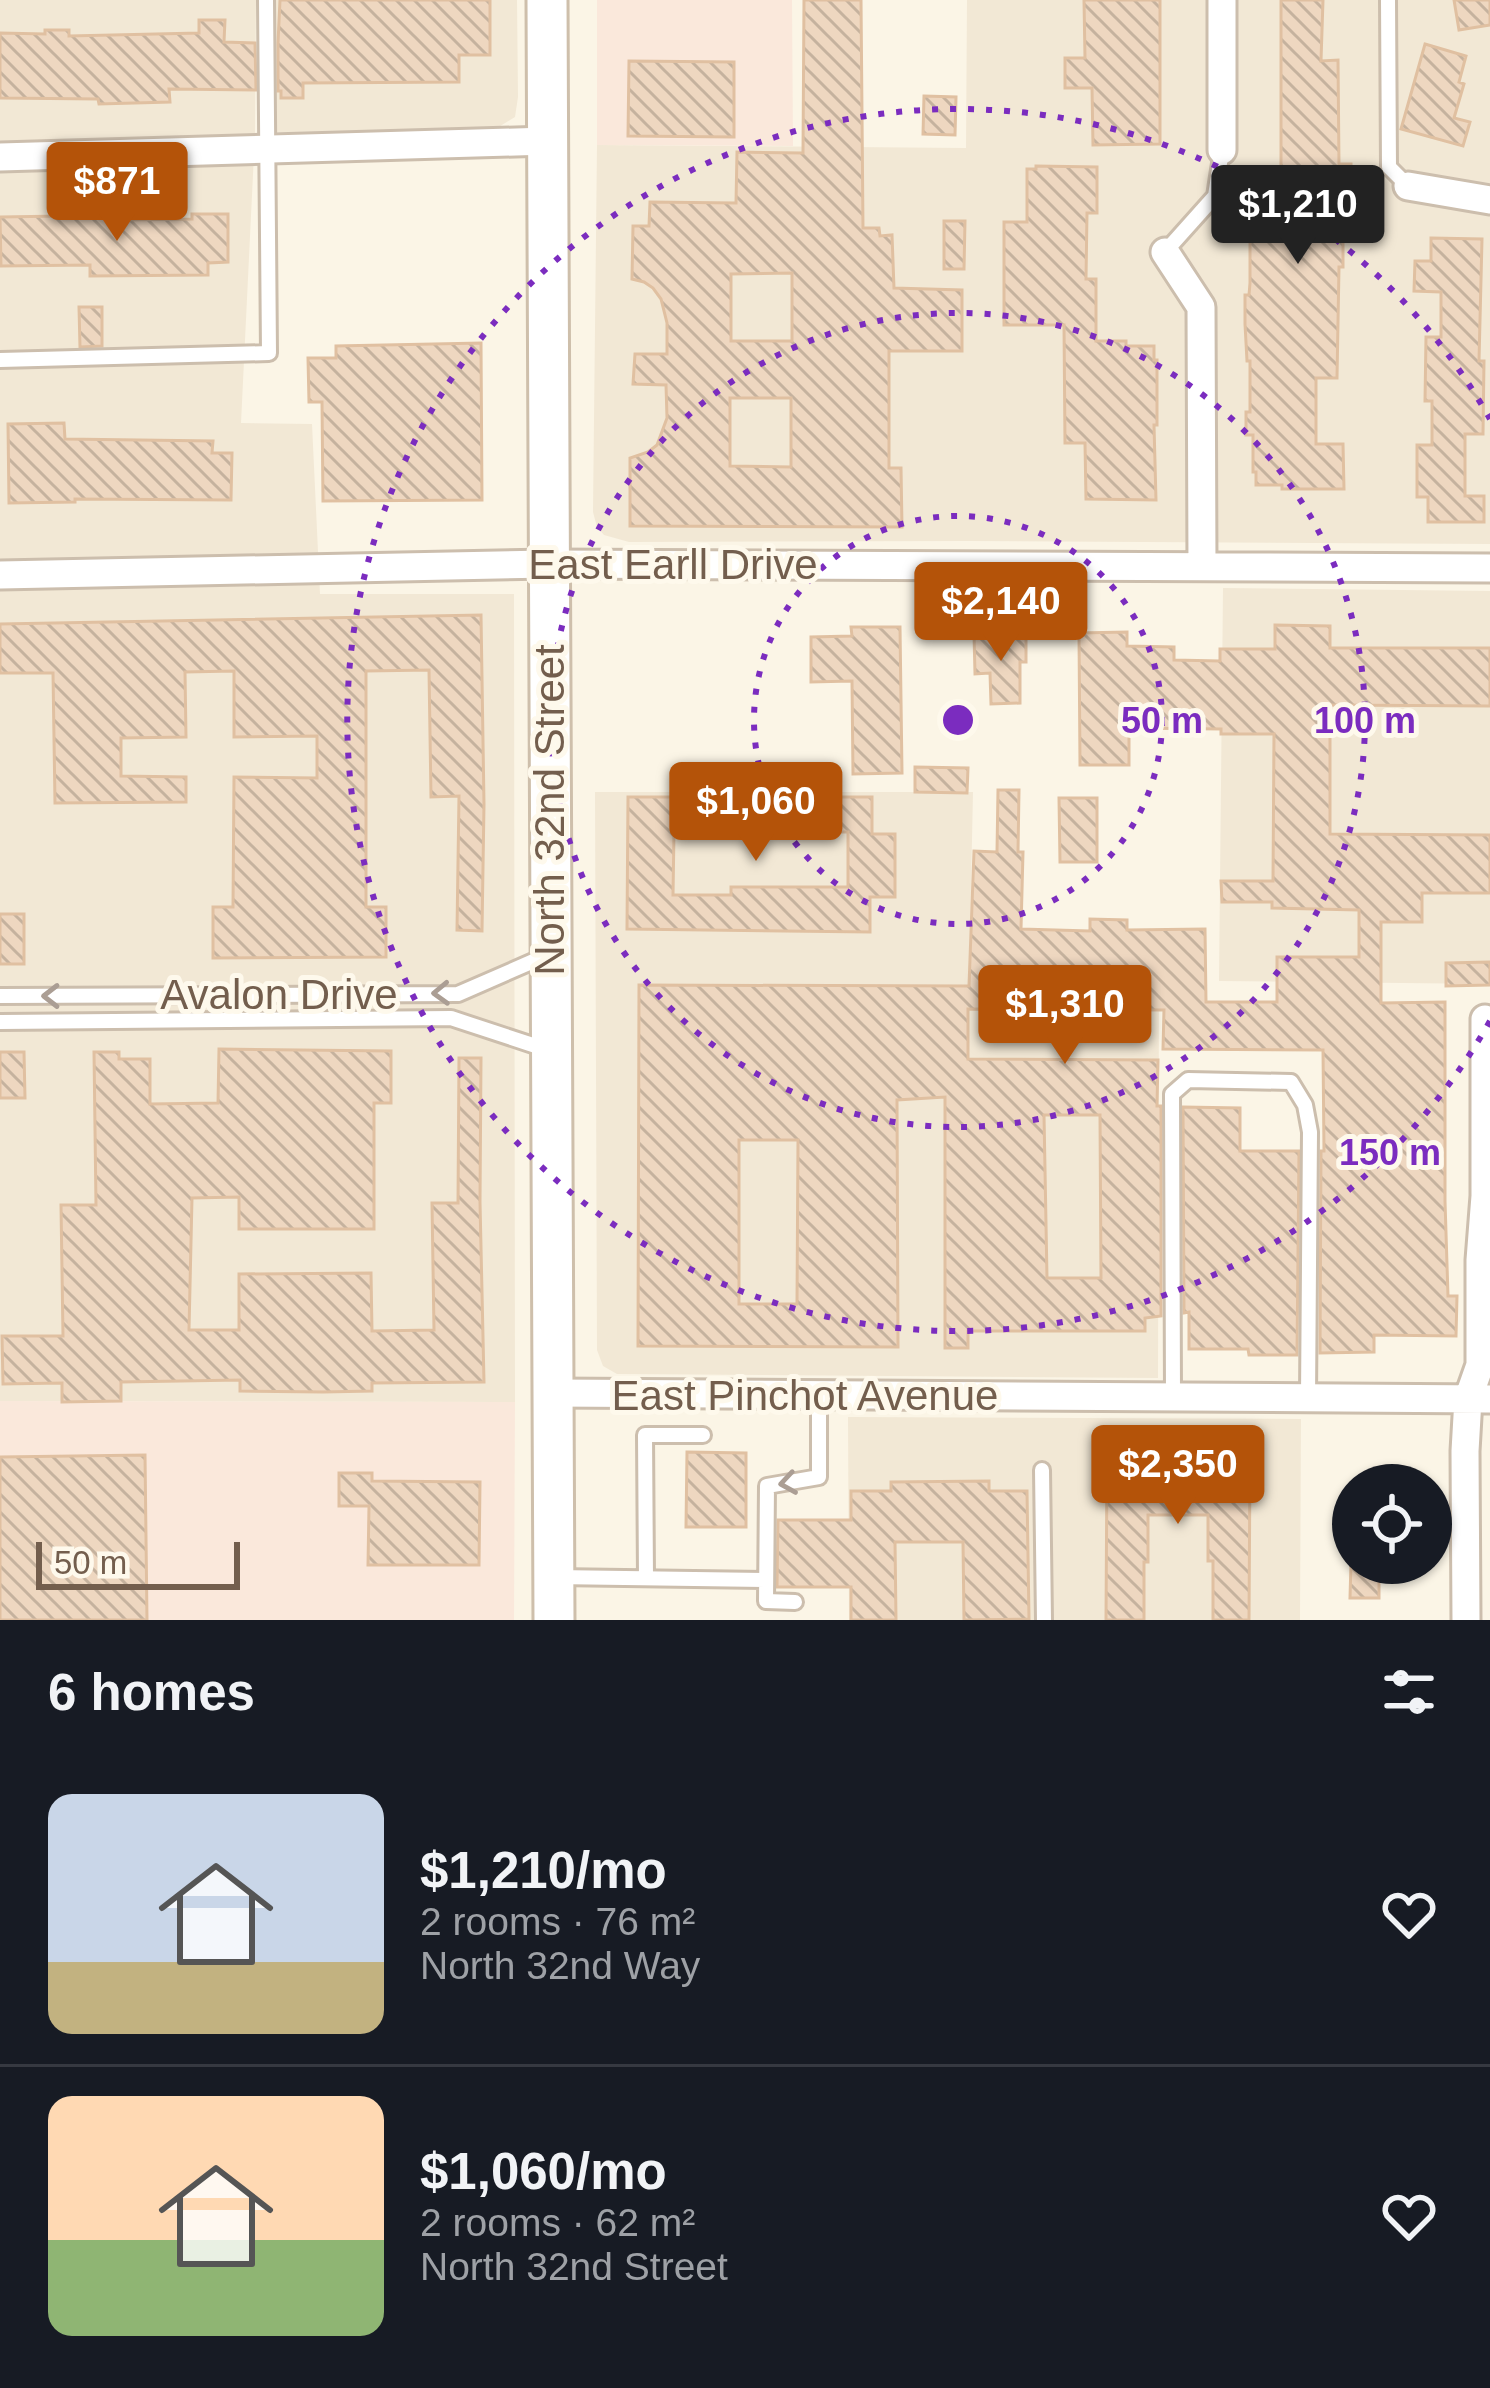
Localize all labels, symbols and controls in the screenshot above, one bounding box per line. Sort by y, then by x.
pin: $871 [46,142,188,244]
text: $871 [74,159,160,202]
pin: $1,210 [1200,165,1396,267]
text: $1,210 [1238,182,1358,225]
street label: East Earll Drive [528,541,818,588]
pin: $2,140 [903,562,1099,664]
text: $2,140 [941,579,1061,622]
street label: North 32nd Street [526,644,573,976]
centre of rings [937,699,979,741]
text: 50 m [1121,700,1203,741]
text: 100 m [1314,700,1416,741]
pin: $1,060 [658,762,854,864]
text: $1,060 [696,779,816,822]
pin: $1,310 [967,965,1163,1067]
street label: Avalon Drive [160,971,398,1018]
one-way arrow [431,980,450,1006]
one-way arrow [41,982,60,1008]
text: $1,310 [1005,982,1125,1025]
text: 150 m [1339,1132,1441,1173]
street label: East Pinchot Avenue [612,1372,998,1419]
pin: $2,350 [1080,1425,1276,1527]
text: $2,350 [1118,1442,1238,1485]
map controls [1332,1464,1452,1584]
button: locate [1332,1464,1452,1584]
one-way arrow [778,1469,798,1494]
scale bar [36,1536,240,1589]
text: 50 m [54,1544,127,1581]
icon: filters [1376,1659,1442,1725]
text: 6 homes [48,1664,255,1721]
icon: home [144,1842,288,1986]
text: $1,210/mo [420,1842,667,1899]
icon: heart [1376,1881,1442,1947]
text: 2 rooms · 76 m² [420,1900,695,1943]
text: North 32nd Way [420,1944,700,1987]
text: $1,060/mo [420,2143,667,2200]
icon: home [144,2144,288,2288]
icon: heart [1376,2183,1442,2249]
text: 2 rooms · 62 m² [420,2201,695,2244]
text: North 32nd Street [420,2245,728,2288]

